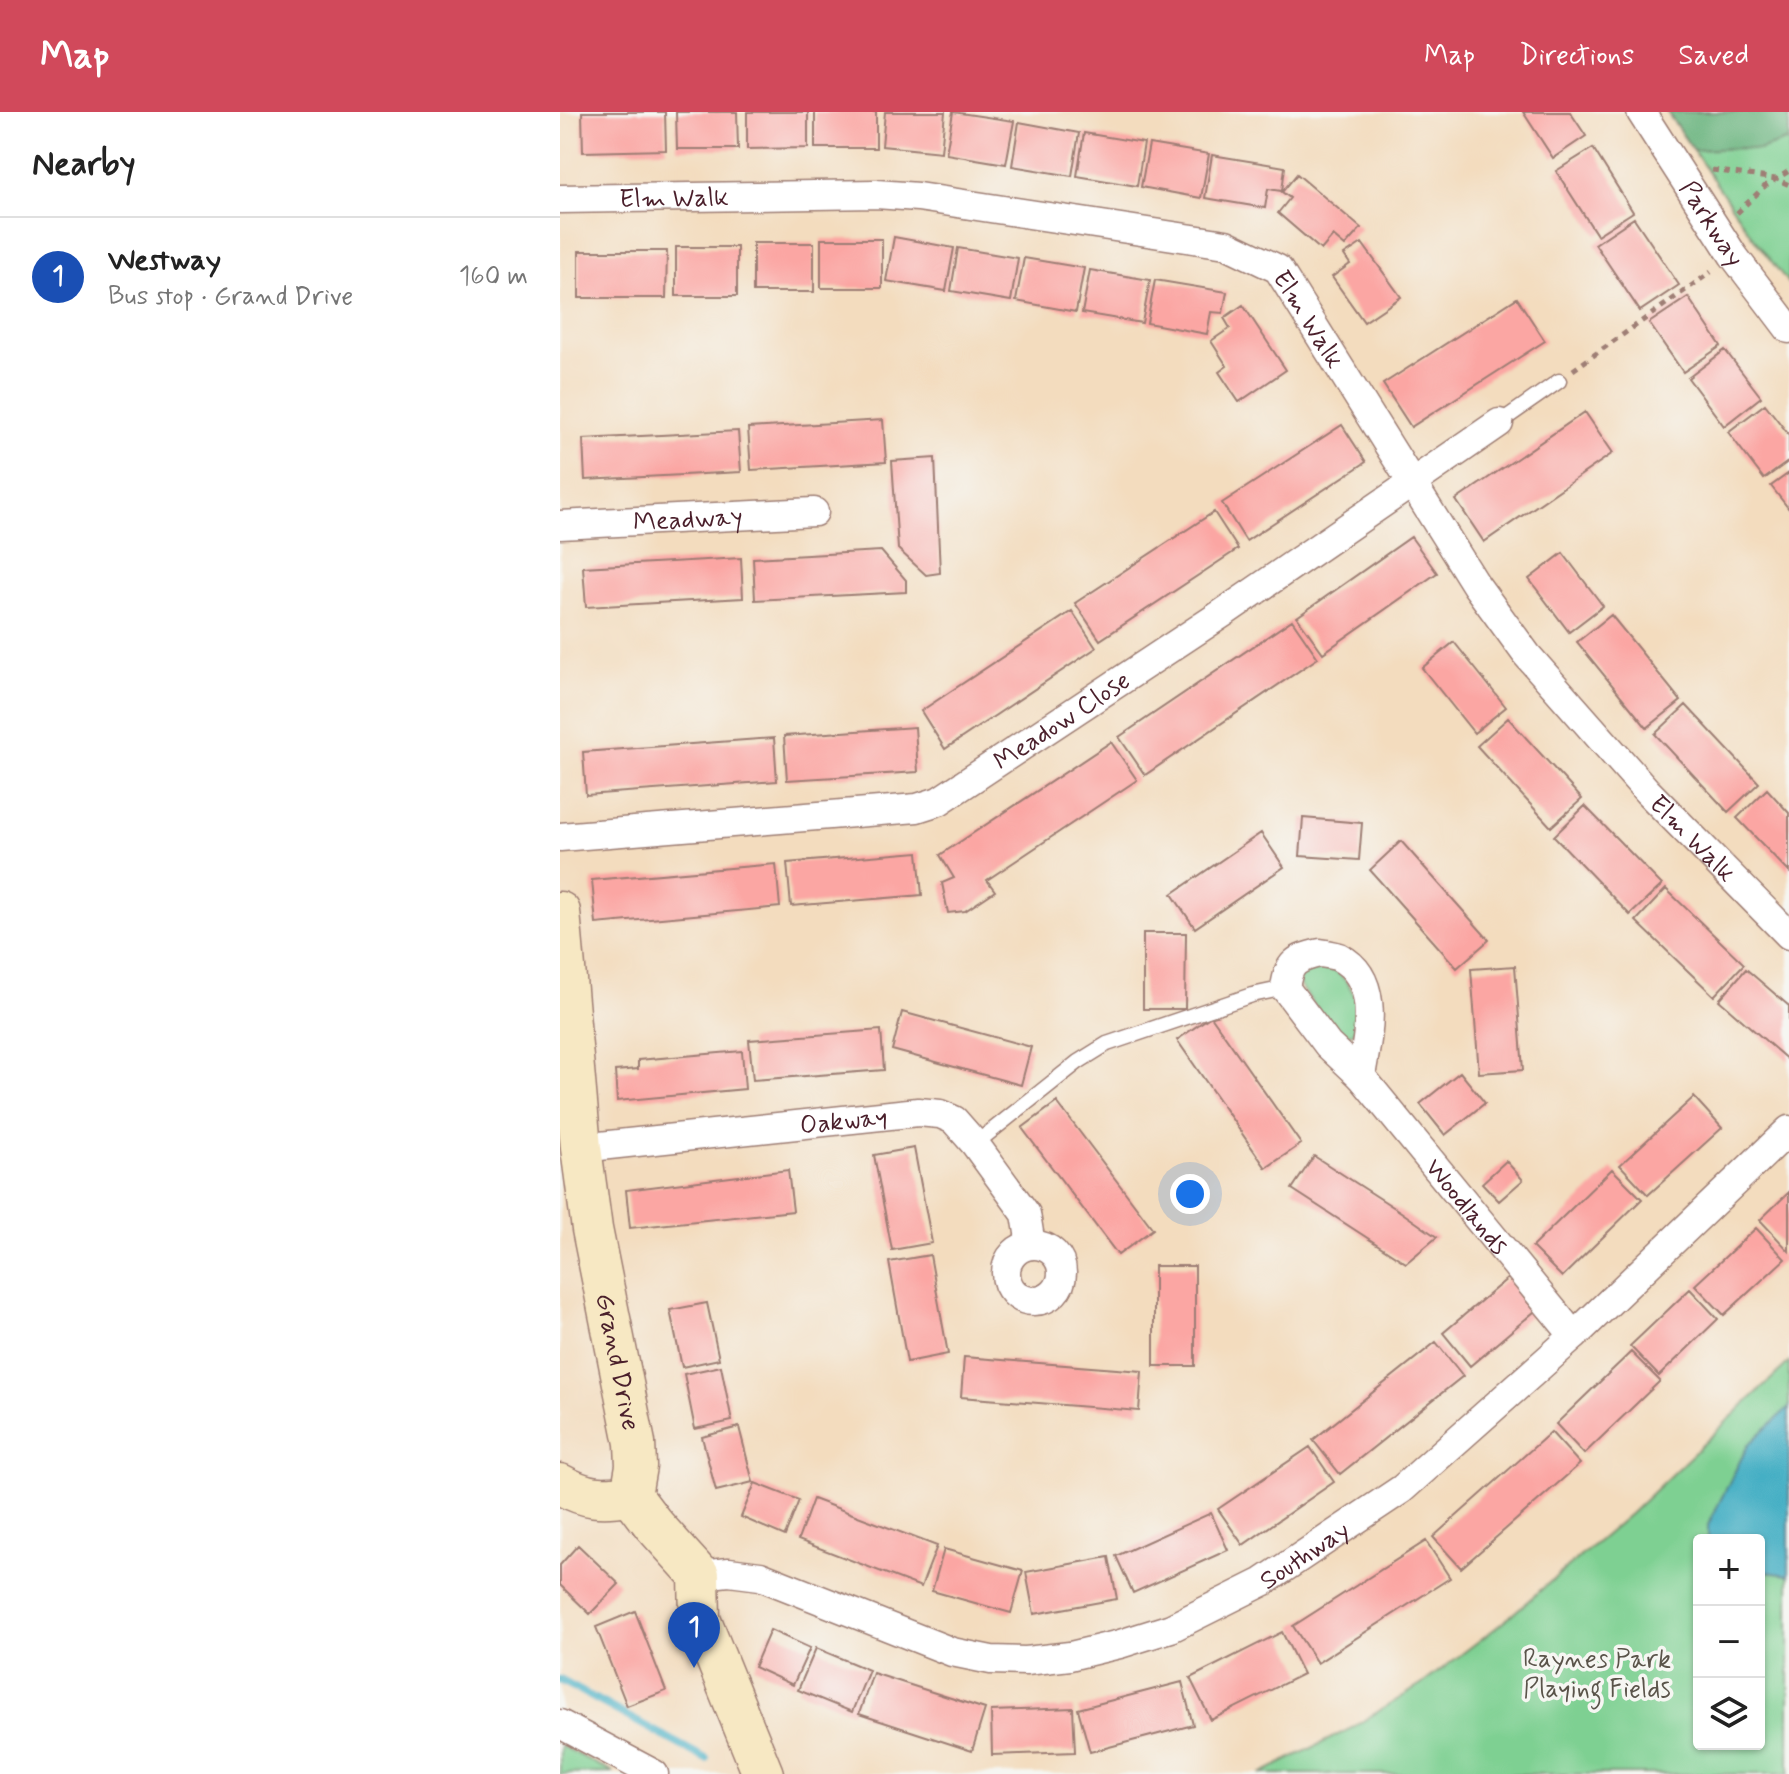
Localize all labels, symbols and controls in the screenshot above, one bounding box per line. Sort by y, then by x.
text: Map [40,32,110,81]
text: Map [1424,38,1475,75]
text: Directions [1519,38,1634,75]
text: Saved [1678,38,1749,75]
text: Nearby [32,142,136,187]
street label: Parkway [1671,175,1751,274]
street label: Elm Walk [619,181,729,217]
text: Westway [108,241,221,280]
text: 1 [52,260,64,294]
text: 160 m [459,260,528,294]
street label: Elm Walk [1264,264,1351,376]
text: Bus stop · Grand Drive [108,280,353,314]
street label: Meadway [632,501,744,540]
street label: Meadow Close [988,664,1137,779]
street label: Elm Walk [1641,788,1743,890]
street label: Oakway [798,1100,889,1144]
street label: Woodlands [1416,1152,1515,1262]
your location [1170,1174,1210,1214]
street label: Grand Drive [586,1290,647,1434]
street label: Southway [1254,1514,1357,1599]
map controls [1693,1534,1765,1750]
button: + [1693,1534,1765,1606]
pin: 1 [668,1602,720,1668]
button: − [1693,1606,1765,1678]
park label: Raynes Park Playing Fields [1523,1643,1671,1710]
button: layers [1693,1678,1765,1750]

